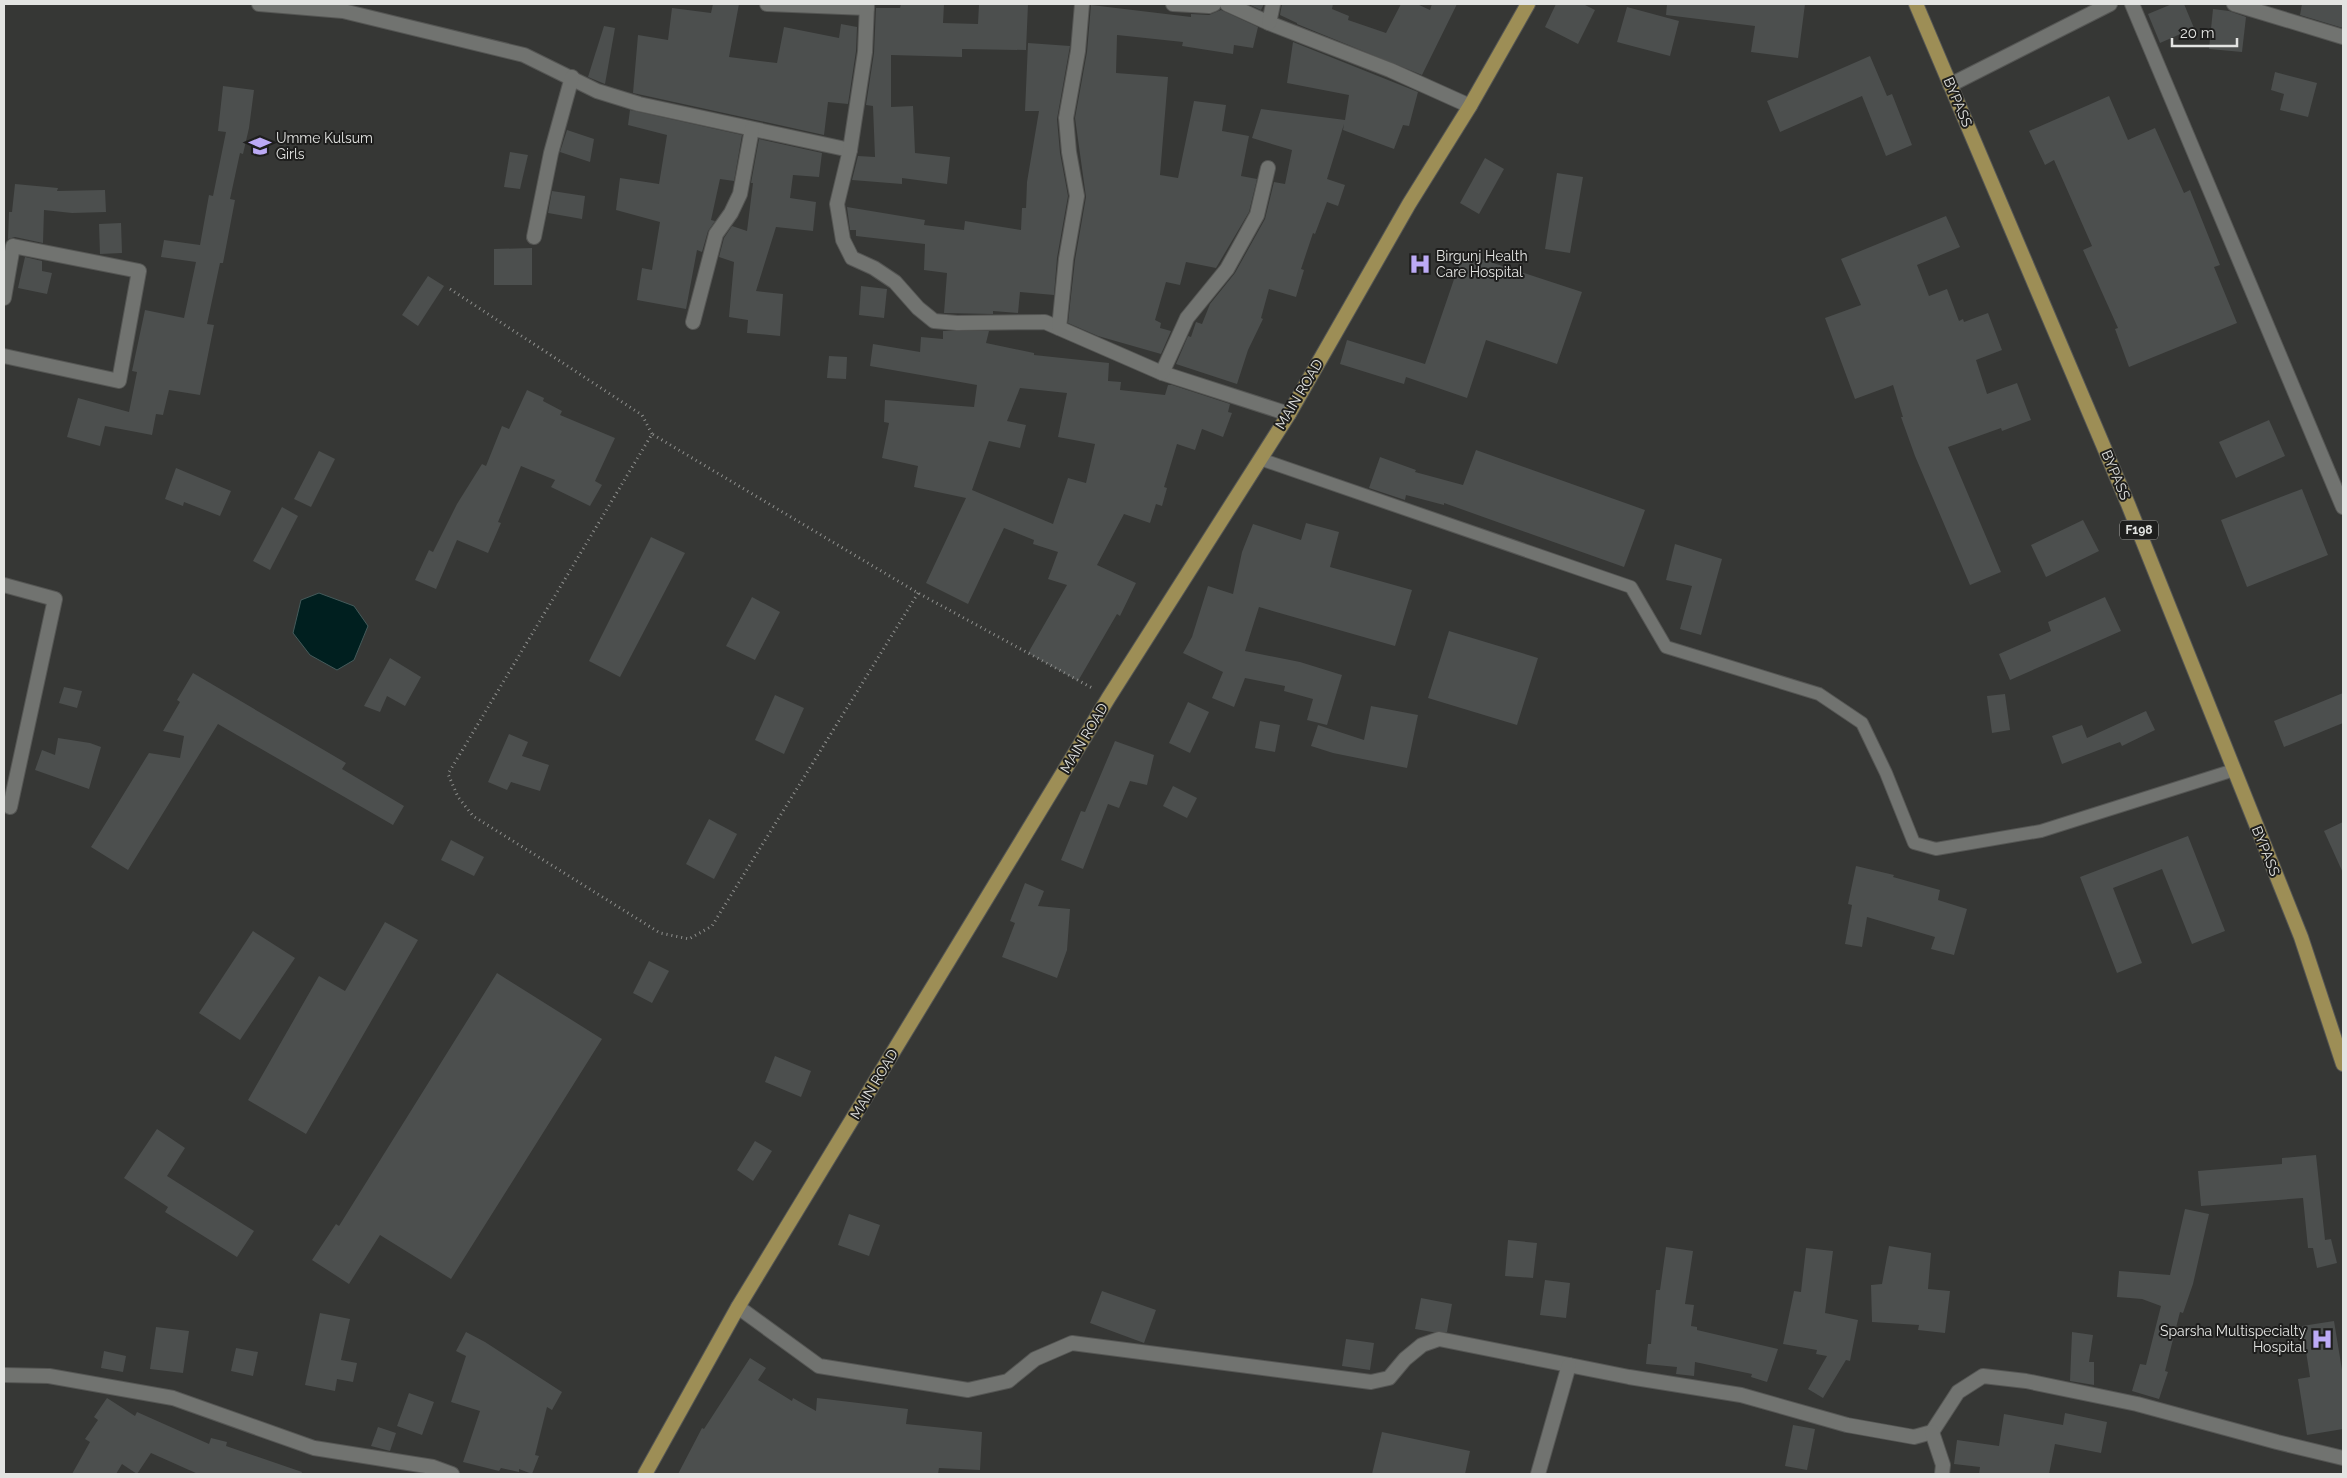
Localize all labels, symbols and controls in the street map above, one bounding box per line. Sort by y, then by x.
scale bar [2172,15,2237,47]
text: 20 m [2180,24,2215,42]
street label: BYPASS [1940,75,1976,130]
place label: Umme Kulsum Girls [276,130,373,162]
school or university icon: Umme Kulsum Girls [247,133,273,159]
place label: Birgunj Health Care Hospital [1436,248,1528,280]
hospital icon: Birgunj Health Care Hospital [1407,251,1433,277]
street label: MAIN ROAD [1272,356,1326,432]
street label: BYPASS [2098,448,2134,503]
road number: F198 [2120,520,2158,540]
street label: MAIN ROAD [1057,700,1111,776]
street label: BYPASS [2249,824,2283,879]
street label: MAIN ROAD [847,1046,901,1122]
place label: Sparsha Multispecialty Hospital [2160,1323,2306,1355]
hospital icon: Sparsha Multispecialty Hospital [2309,1326,2335,1352]

